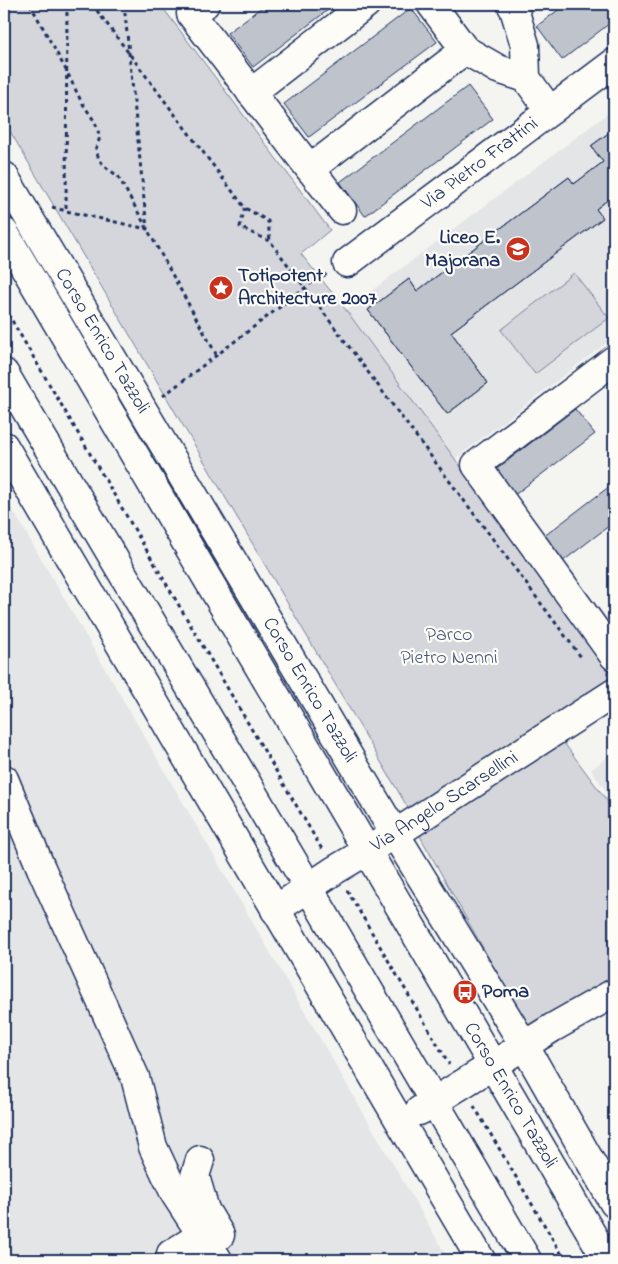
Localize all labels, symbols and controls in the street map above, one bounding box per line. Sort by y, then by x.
street label: Via Pietro Frattini [414,110,545,218]
place label: Liceo E. Majorana [425,224,500,276]
school or university icon: Liceo E. Majorana [505,236,531,262]
place label: Totipotent Architecture 2007 [238,262,378,314]
street label: Corso Enrico Tazzoli [47,263,157,419]
place icon: Totipotent Architecture 2007 [208,275,234,301]
street label: Corso Enrico Tazzoli [255,612,364,768]
park label: Parco Pietro Nenni [400,621,498,673]
street label: Via Angelo Scarsellini [364,744,524,861]
place label: Poma [482,978,529,1007]
bus stop icon: Poma [452,979,478,1005]
street label: Corso Enrico Tazzoli [456,1017,565,1174]

